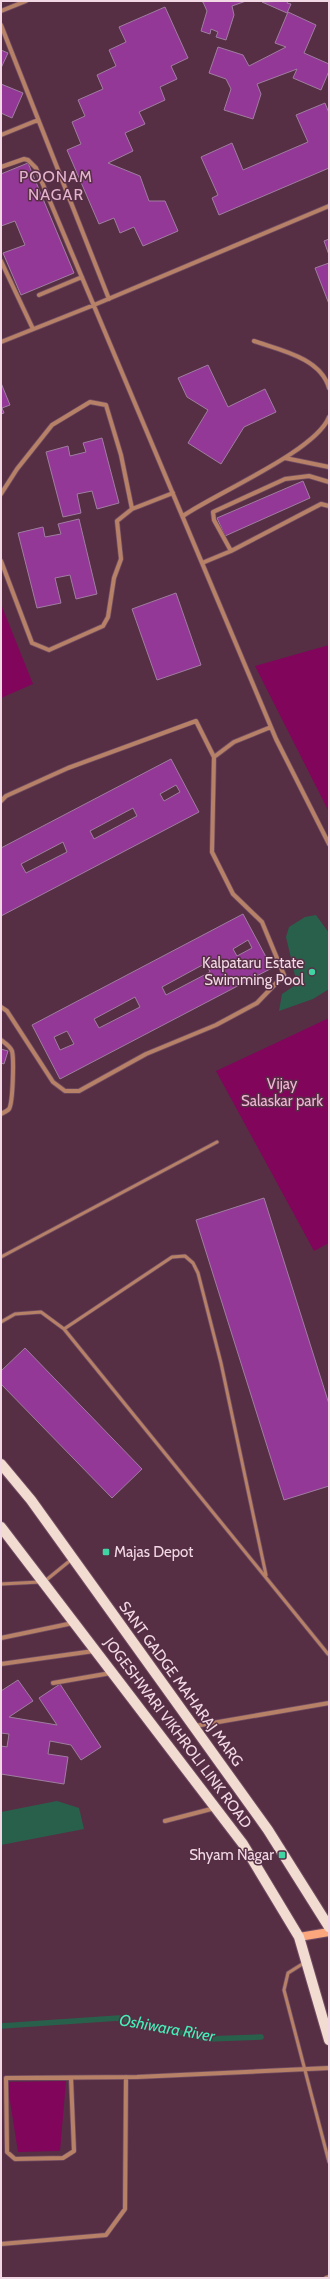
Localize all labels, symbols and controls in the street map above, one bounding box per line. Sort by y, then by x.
district label: POONAM NAGAR [19,167,93,204]
place label: Kalpataru Estate Swimming Pool [202,954,304,989]
marker: Kalpataru Estate Swimming Pool [307,967,317,977]
park label: Vijay Salaskar park [241,1075,323,1110]
place label: Majas Depot [114,1543,193,1561]
marker: Majas Depot [101,1547,111,1557]
street label: SANT GADGE MAHARAJ MARG [115,1598,247,1770]
street label: JOGESHWARI VIKHROLI LINK ROAD [100,1633,256,1832]
place label: Shyam Nagar [189,1846,274,1864]
marker: Shyam Nagar [277,1850,287,1860]
water label: Oshiwara River [118,2010,217,2046]

